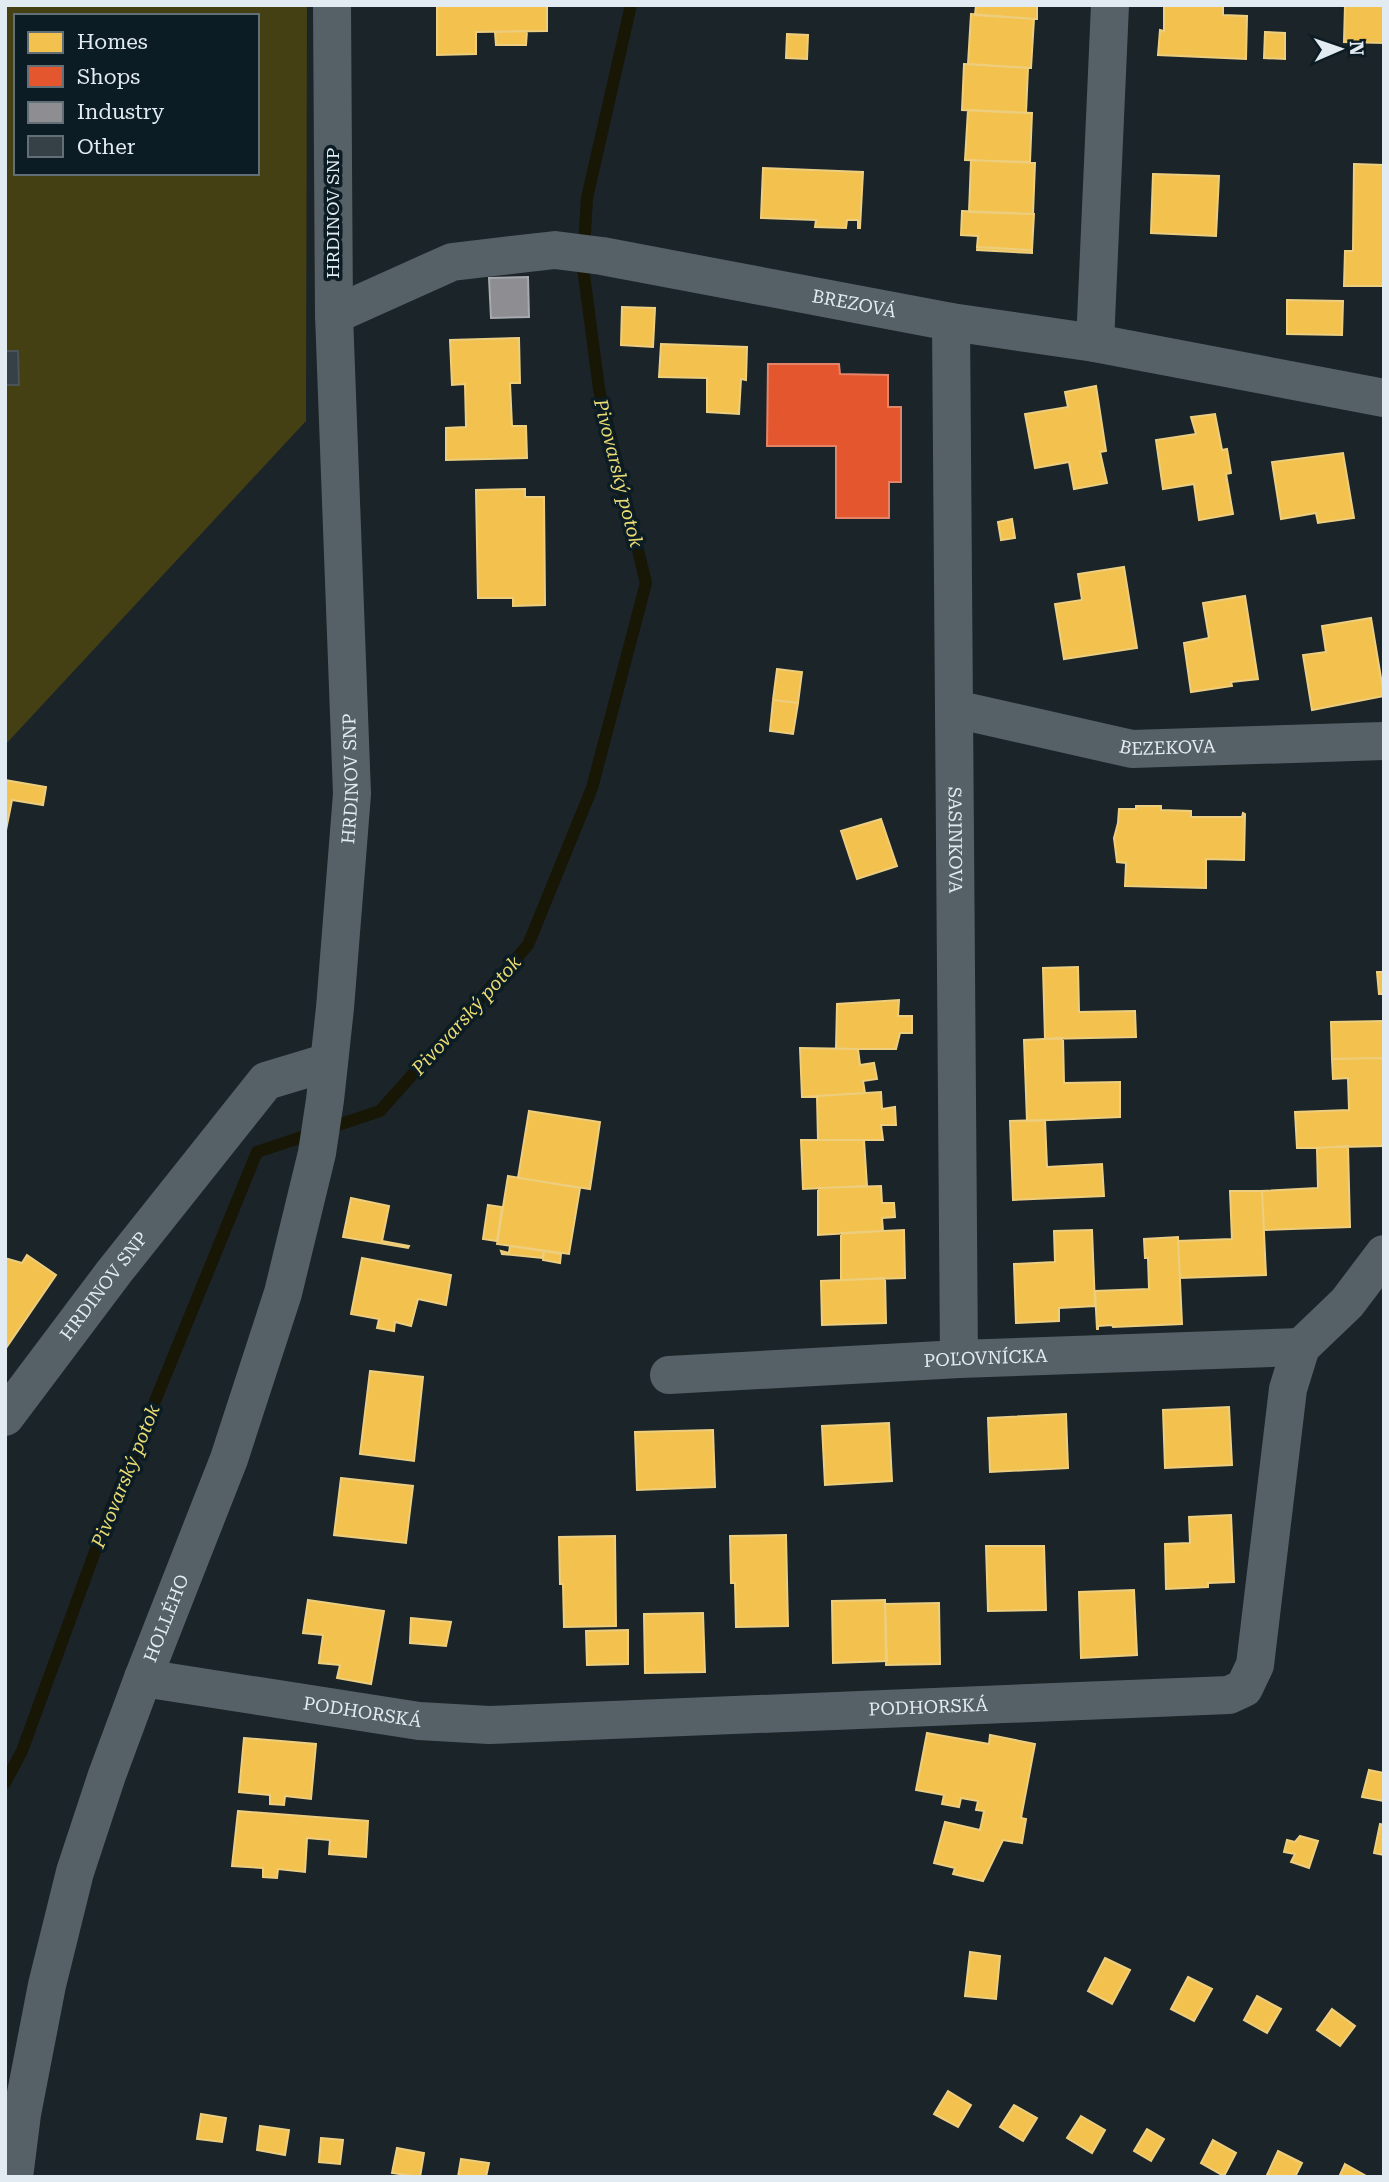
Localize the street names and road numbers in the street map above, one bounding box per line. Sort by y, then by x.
street label: HRDINOV SNP [322,148,343,278]
street label: BREZOVÁ [810,285,898,321]
street label: HRDINOV SNP [337,713,362,845]
street label: BEZEKOVA [1117,735,1216,759]
street label: SASINKOVA [945,787,966,894]
street label: HRDINOV SNP [55,1228,152,1344]
street label: POĽOVNÍCKA [923,1345,1048,1371]
street label: HOLLÉHO [139,1571,193,1665]
street label: PODHORSKÁ [302,1692,423,1731]
street label: PODHORSKÁ [868,1694,989,1720]

